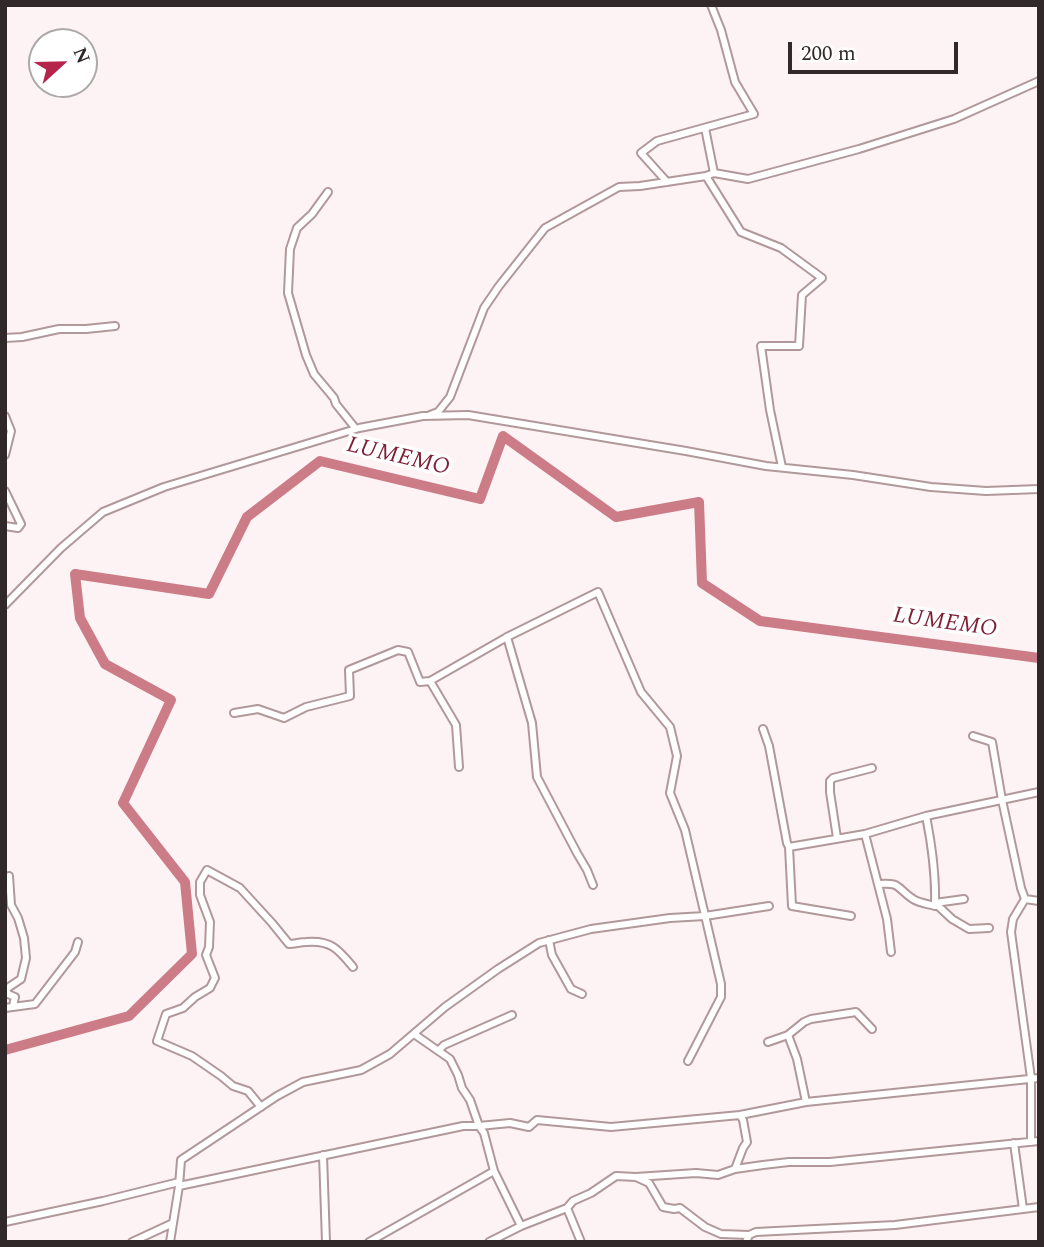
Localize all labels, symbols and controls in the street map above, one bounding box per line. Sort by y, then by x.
north arrow [28,28,98,98]
scale bar [792,28,962,72]
text: 200 m [801,38,856,70]
text: N [65,43,97,68]
water label: LUMEMO [344,433,452,483]
water label: LUMEMO [891,603,999,645]

